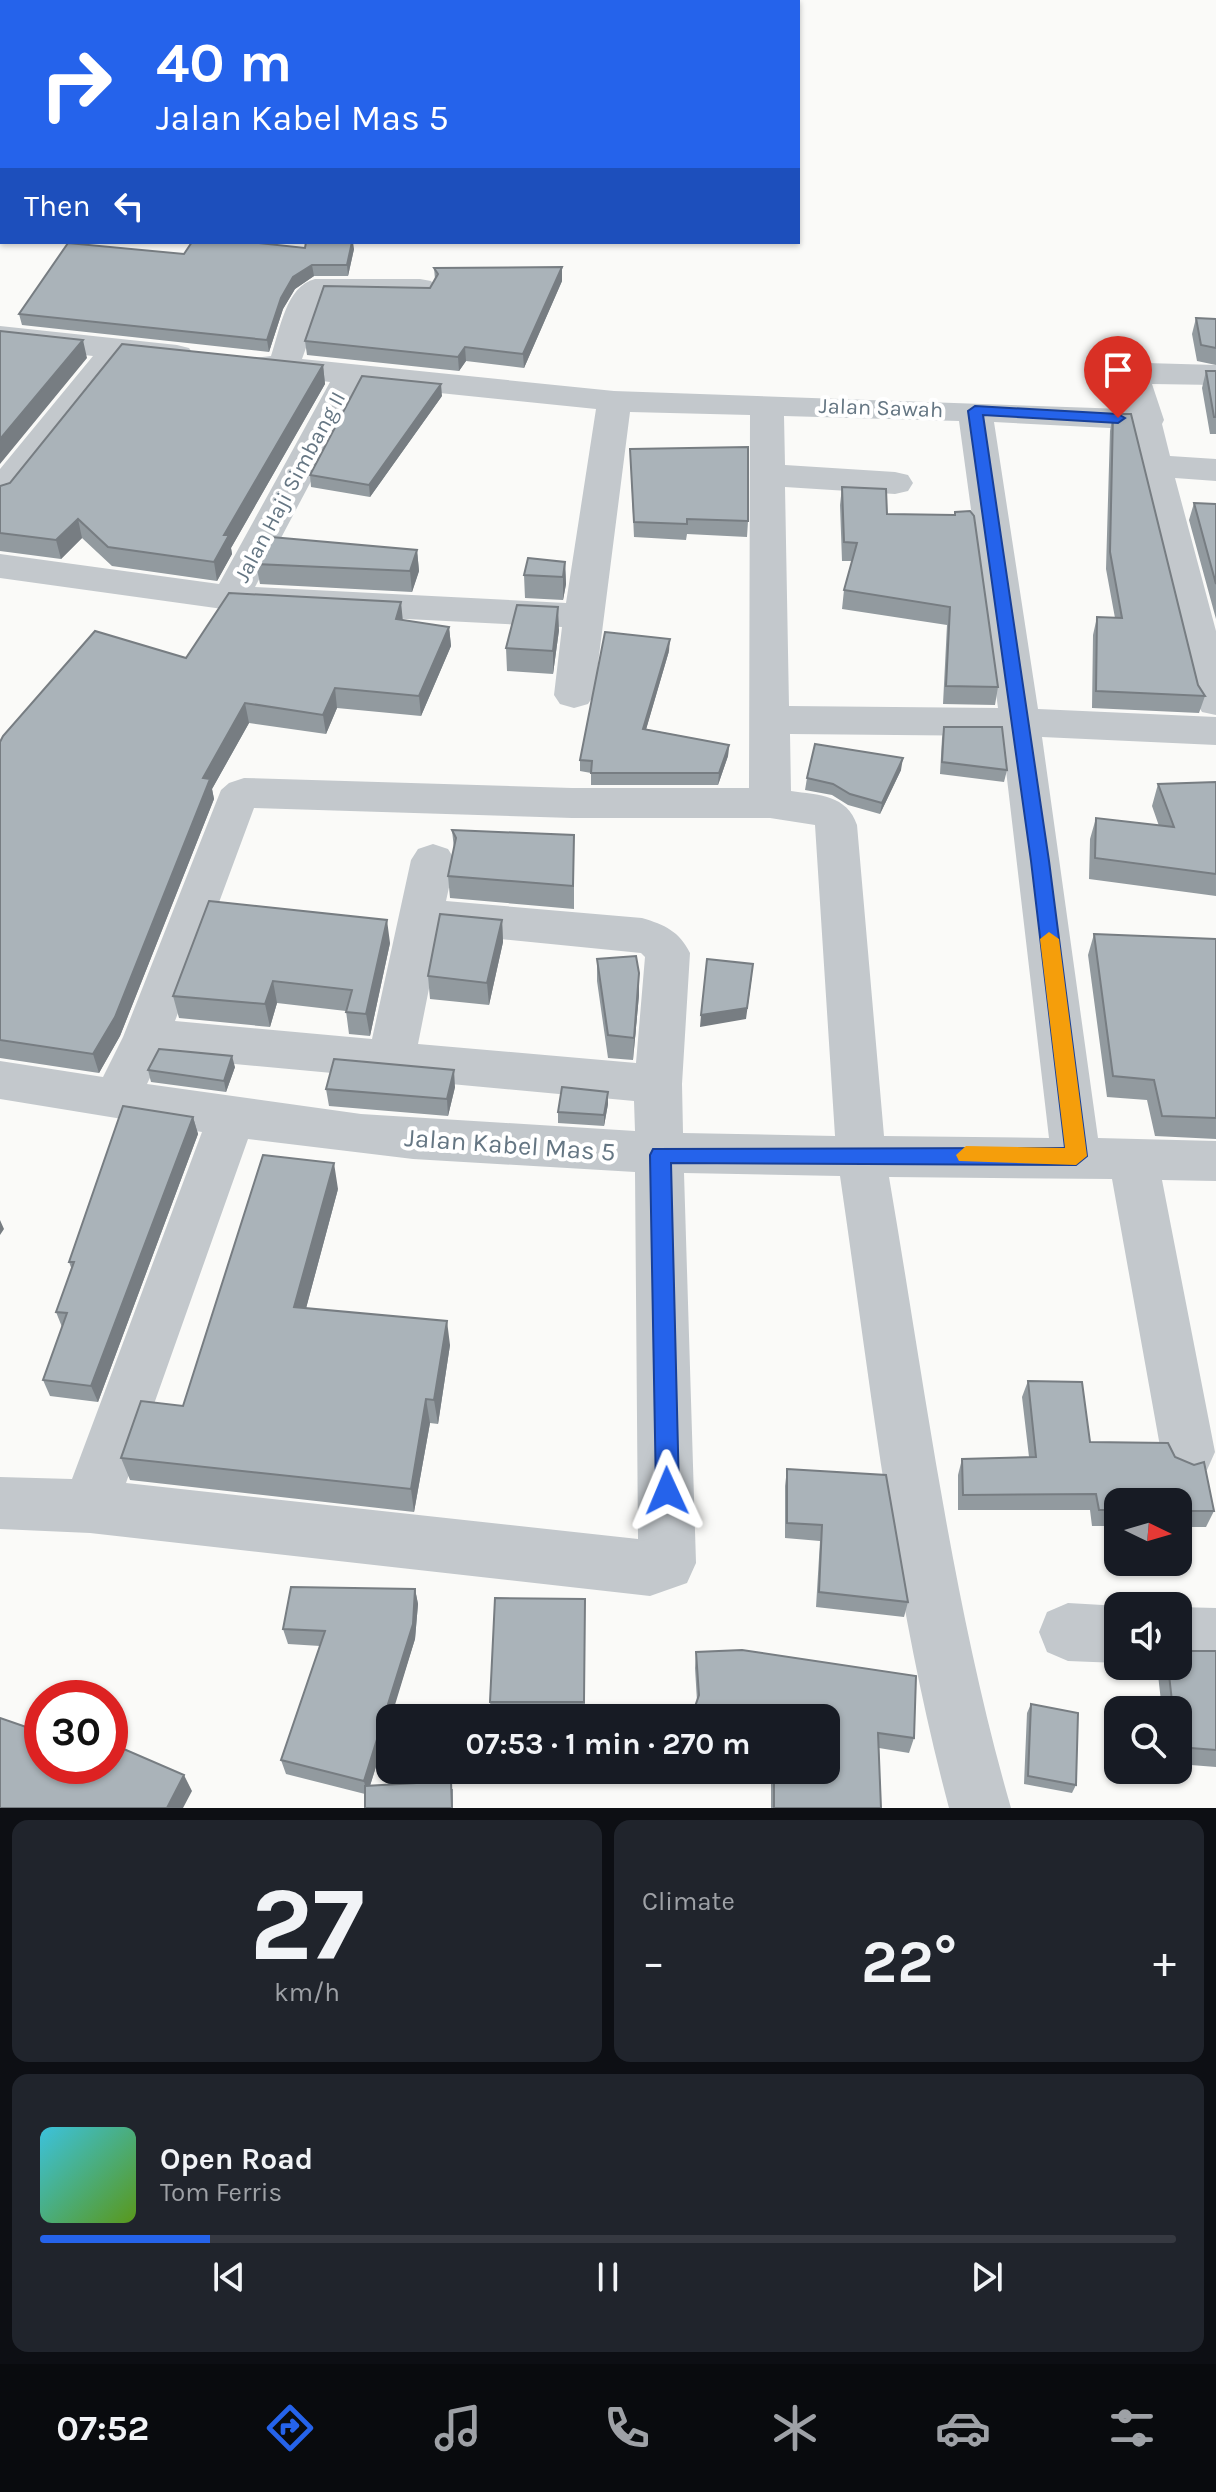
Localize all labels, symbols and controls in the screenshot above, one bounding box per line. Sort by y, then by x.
text: 40 m [156,30,292,95]
icon: right [24,32,128,136]
text: Jalan Kabel Mas 5 [156,97,449,139]
icon: left [107,184,151,228]
text: Then [24,188,91,224]
pin [1084,336,1152,418]
icon: arrive [1096,348,1140,392]
street label: Jalan Haji Simbang II [229,387,351,587]
street label: Jalan Sawah [818,393,944,423]
street label: Jalan Kabel Mas 5 [403,1122,617,1168]
position arrow [625,1449,709,1533]
north arrow [1104,1488,1192,1576]
map controls [1104,1488,1192,1784]
button: sound [1104,1592,1192,1680]
speed limit sign: 30 [24,1680,128,1784]
button: search [1104,1696,1192,1784]
text: 07:53 · 1 min · 270 m [466,1726,750,1762]
text: 27 [250,1864,364,1985]
text: Climate [642,1886,735,1917]
text: 22° [861,1927,957,1997]
text: − [642,1937,665,1988]
text: + [1153,1937,1176,1988]
text: km/h [274,1977,340,2008]
text: Open Road [160,2141,313,2177]
text: Tom Ferris [160,2177,282,2208]
icon: previous [207,2255,251,2299]
icon: pause [586,2255,630,2299]
icon: next [965,2255,1009,2299]
icon: directions [262,2400,318,2456]
icon: music [430,2400,486,2456]
icon: phone [599,2400,655,2456]
icon: climate [767,2400,823,2456]
icon: car [935,2400,991,2456]
icon: filters [1104,2400,1160,2456]
text: 07:52 [56,2407,149,2449]

